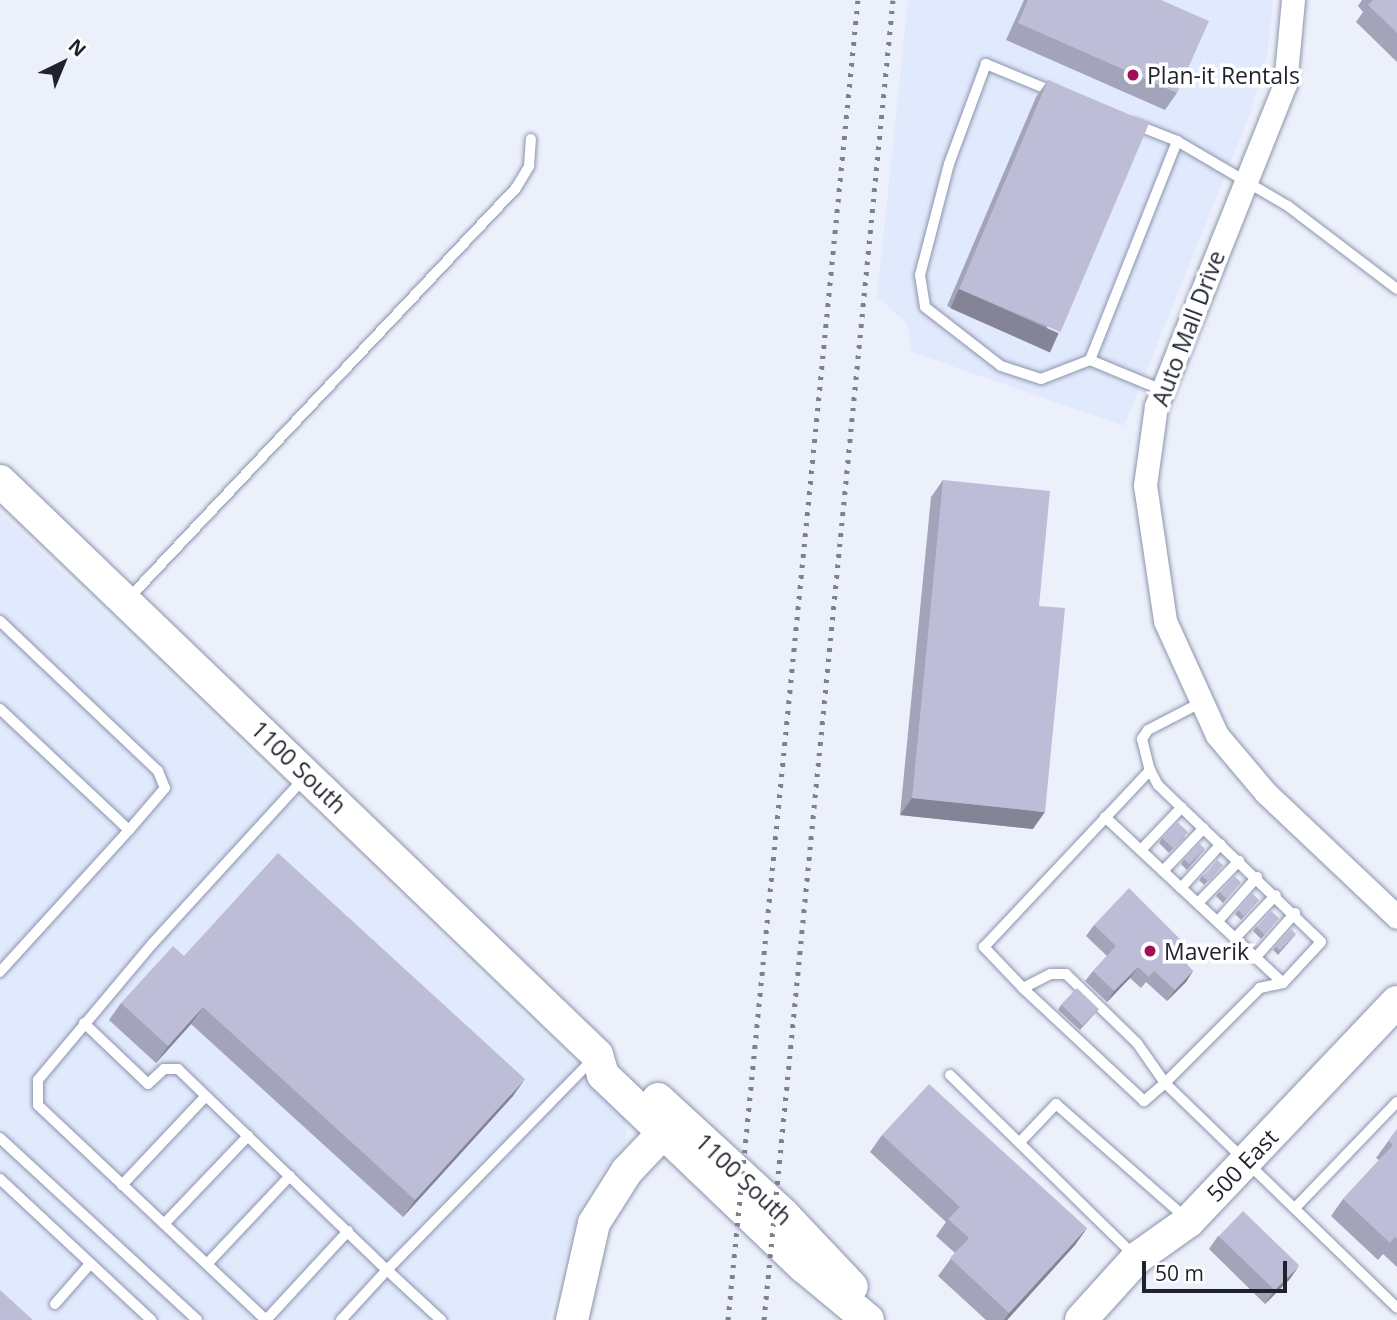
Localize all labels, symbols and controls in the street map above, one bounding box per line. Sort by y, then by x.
north arrow [28,28,98,98]
text: N [63,33,92,62]
place label: Plan-it Rentals [1147,61,1300,89]
marker: Plan-it Rentals [1125,67,1141,83]
street label: Auto Mall Drive [1146,246,1230,410]
street label: 1100 South [246,715,352,819]
place label: Maverik [1164,937,1249,965]
marker: Maverik [1142,943,1158,959]
street label: 500 East [1201,1123,1283,1207]
street label: 1100 South [690,1127,798,1231]
scale bar [1145,1246,1290,1290]
text: 50 m [1155,1259,1204,1287]

